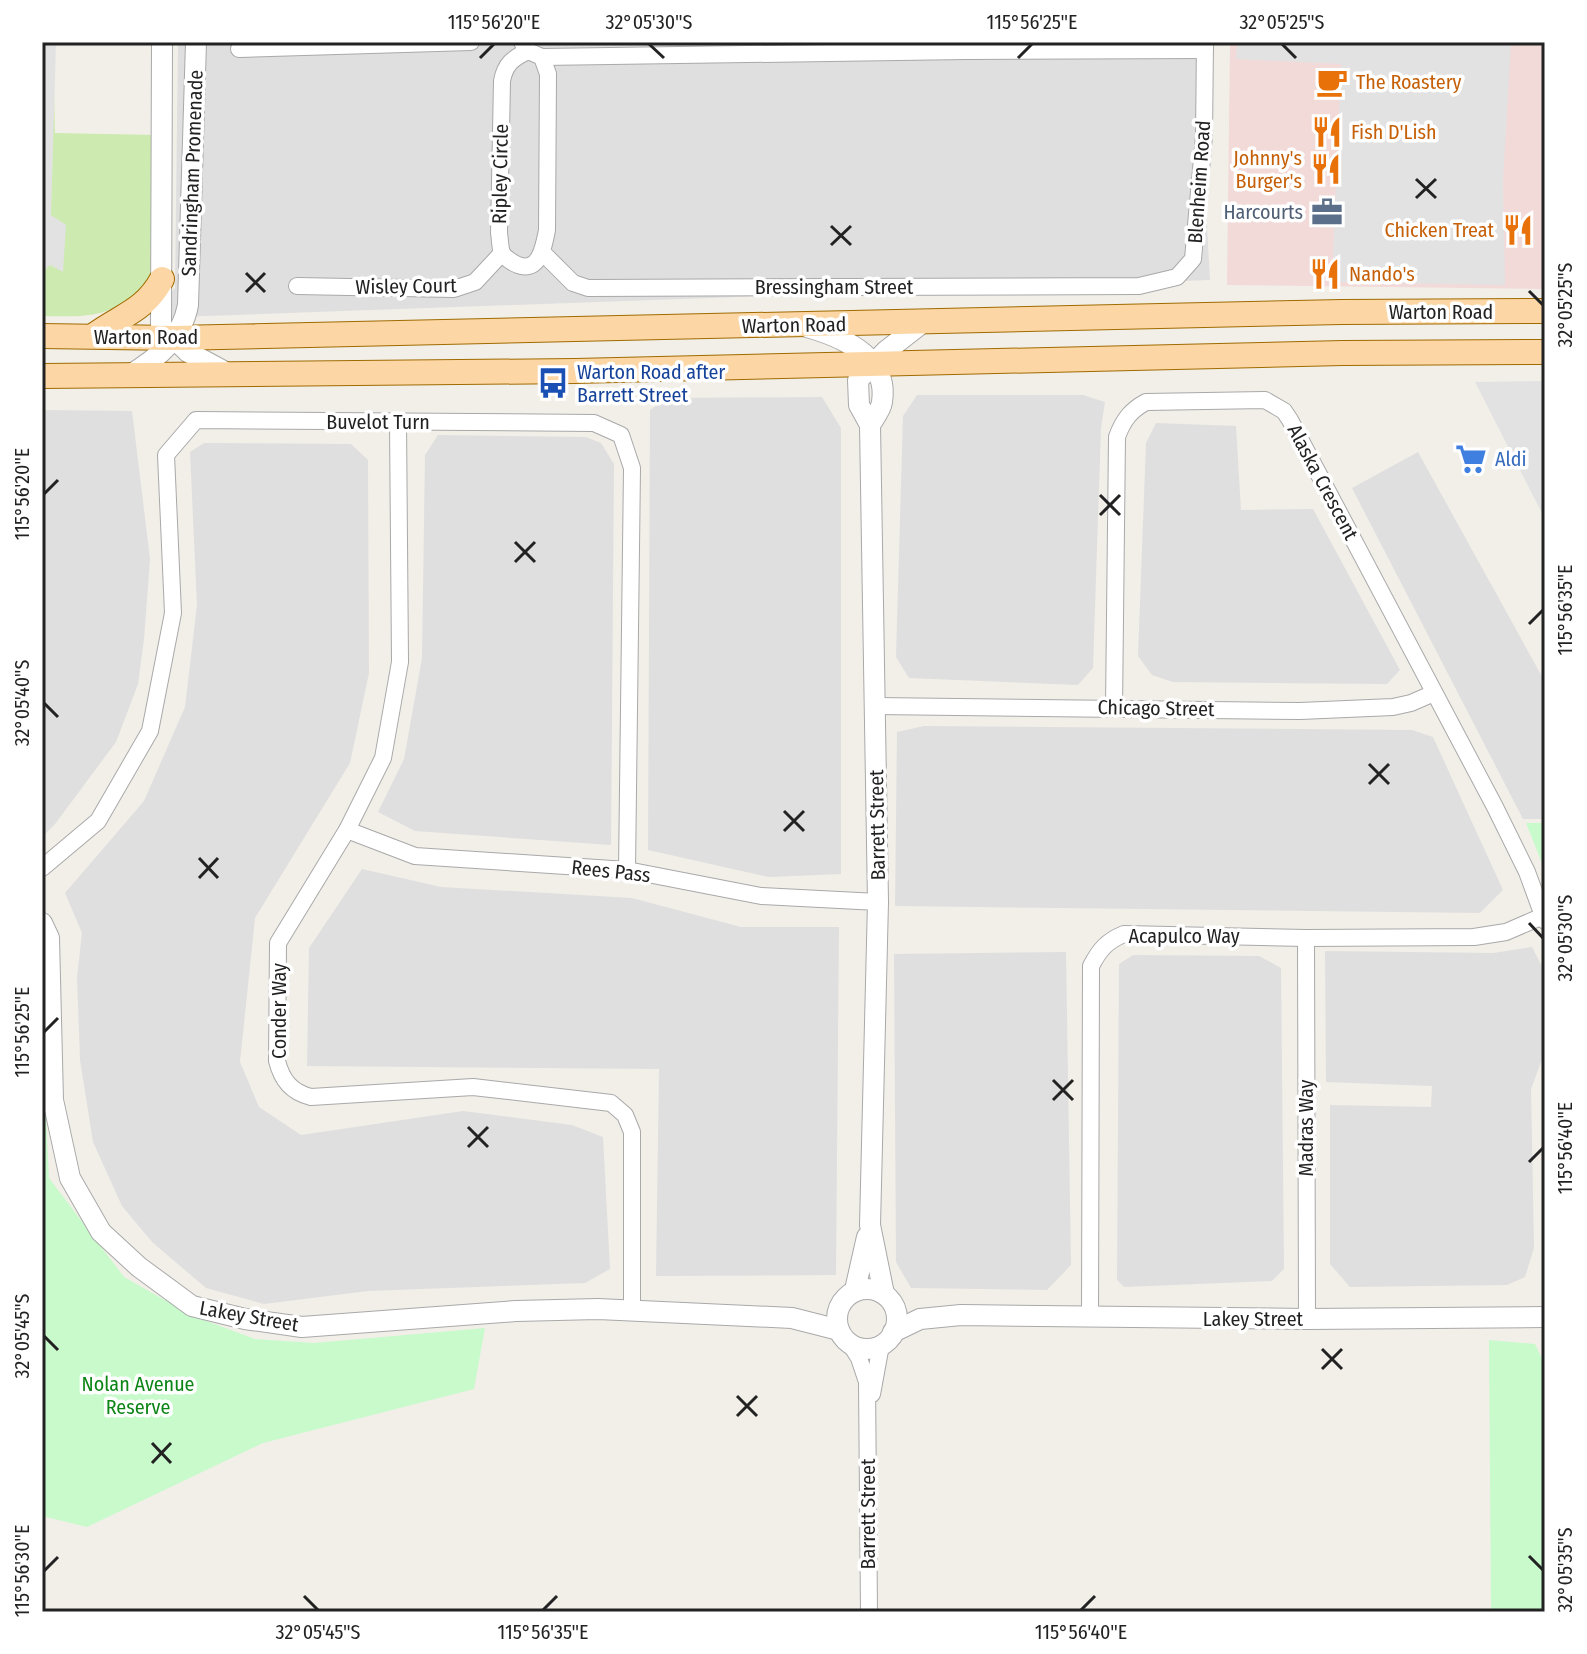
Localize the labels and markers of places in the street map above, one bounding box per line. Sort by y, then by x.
cafe icon: The Roastery [1315,65,1349,99]
place label: The Roastery [1356,70,1462,94]
restaurant icon: Fish D'Lish [1310,115,1344,149]
place label: Fish D'Lish [1351,120,1437,144]
place label: Johnny's Burger's [1233,146,1302,193]
restaurant icon: Johnny's Burger's [1309,152,1343,186]
office icon: Harcourts [1310,195,1344,229]
place label: Harcourts [1223,200,1303,224]
restaurant icon: Chicken Treat [1501,213,1535,247]
place label: Chicken Treat [1385,218,1494,242]
restaurant icon: Nando's [1308,257,1342,291]
place label: Nando's [1349,262,1415,286]
place label: Warton Road after Barrett Street [577,360,725,407]
bus stop icon: Warton Road after Barrett Street [536,366,570,400]
supermarket icon: Aldi [1454,442,1488,476]
place label: Aldi [1495,447,1526,471]

